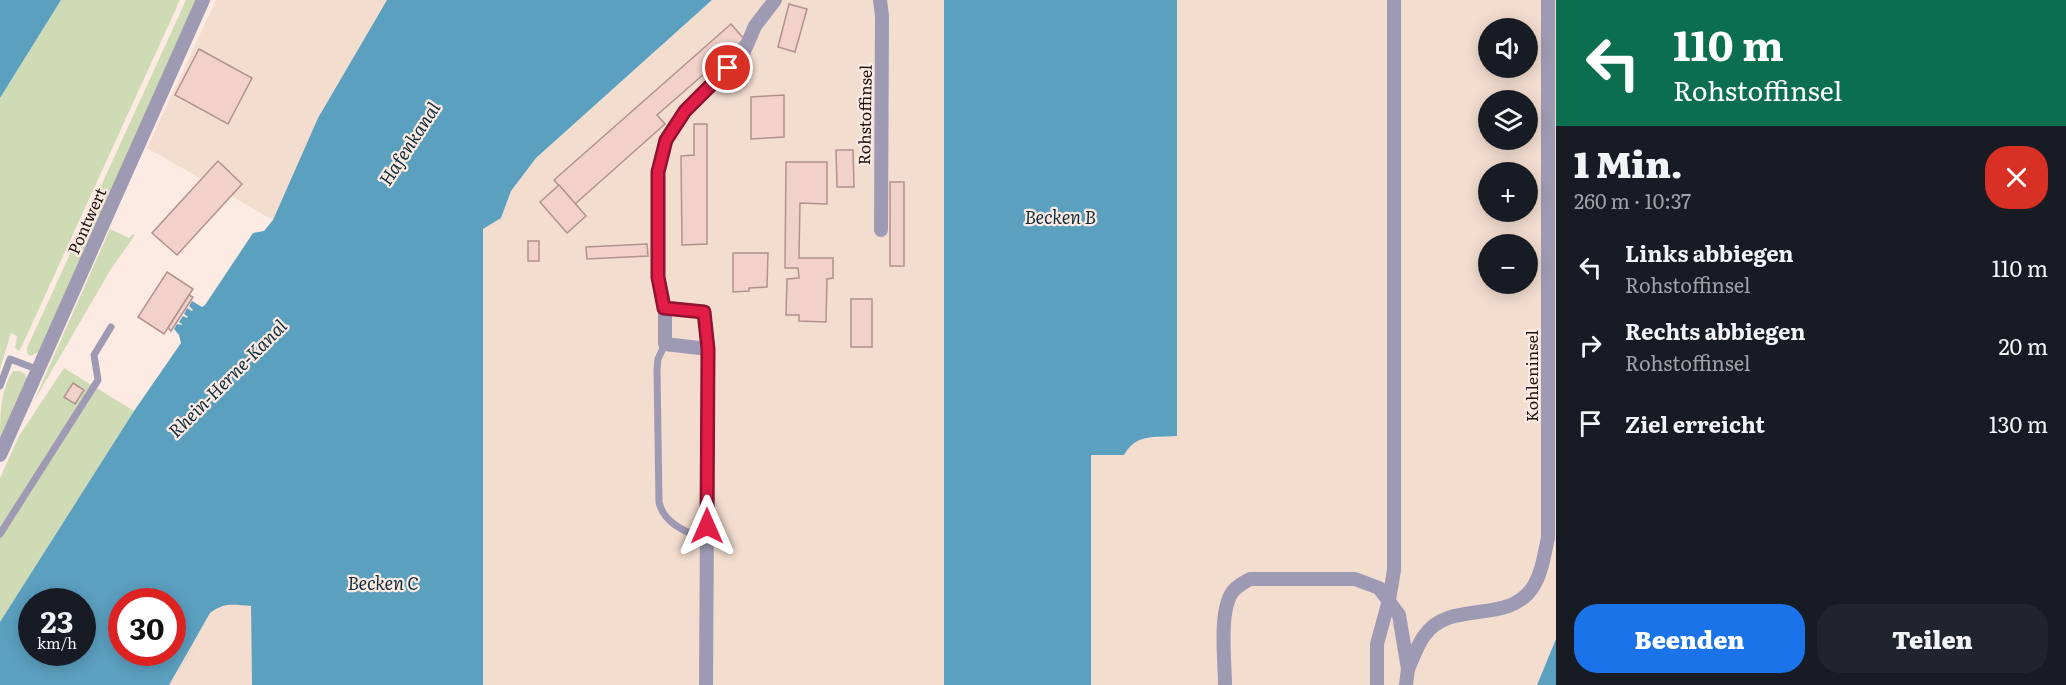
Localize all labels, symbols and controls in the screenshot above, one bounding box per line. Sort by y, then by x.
text: 110 m [1673,12,1784,74]
map controls [1478,18,1538,294]
button: sound [1478,18,1538,78]
icon: left [1574,24,1652,102]
pin [702,42,753,93]
icon: arrive [711,51,744,84]
street label: Rohstoffinsel [851,65,877,165]
text: Rohstoffinsel [1673,69,1842,109]
button: layers [1478,90,1538,150]
water label: Hafenkanal [372,95,446,190]
text: 1 Min. [1574,136,1683,189]
button: close [1985,146,2048,209]
button: + [1478,162,1538,222]
street label: Pontwert [61,183,112,258]
text: 260 m · 10:37 [1574,185,1691,215]
water label: Becken B [1025,203,1095,230]
button: − [1478,234,1538,294]
text: Links abbiegen [1625,236,1794,269]
icon: left [1574,251,1607,284]
text: 110 m [1992,251,2048,284]
text: Rohstoffinsel [1625,269,1750,299]
water label: Rhein-Herne-Kanal [162,312,293,443]
text: Rechts abbiegen [1625,314,1805,347]
icon: right [1574,329,1607,362]
text: 20 m [1998,329,2048,362]
street label: Kohleninsel [1519,330,1543,422]
text: Rohstoffinsel [1625,347,1750,377]
icon: arrive [1574,407,1607,440]
text: Ziel erreicht [1625,407,1765,440]
text: 130 m [1989,407,2048,440]
position arrow [675,494,739,558]
water label: Becken C [347,569,419,596]
speed limit sign: 30 [108,588,186,666]
text: 23 [41,598,73,642]
button: Beenden [1574,604,1805,673]
button: Teilen [1817,604,2048,673]
text: km/h [37,631,77,654]

